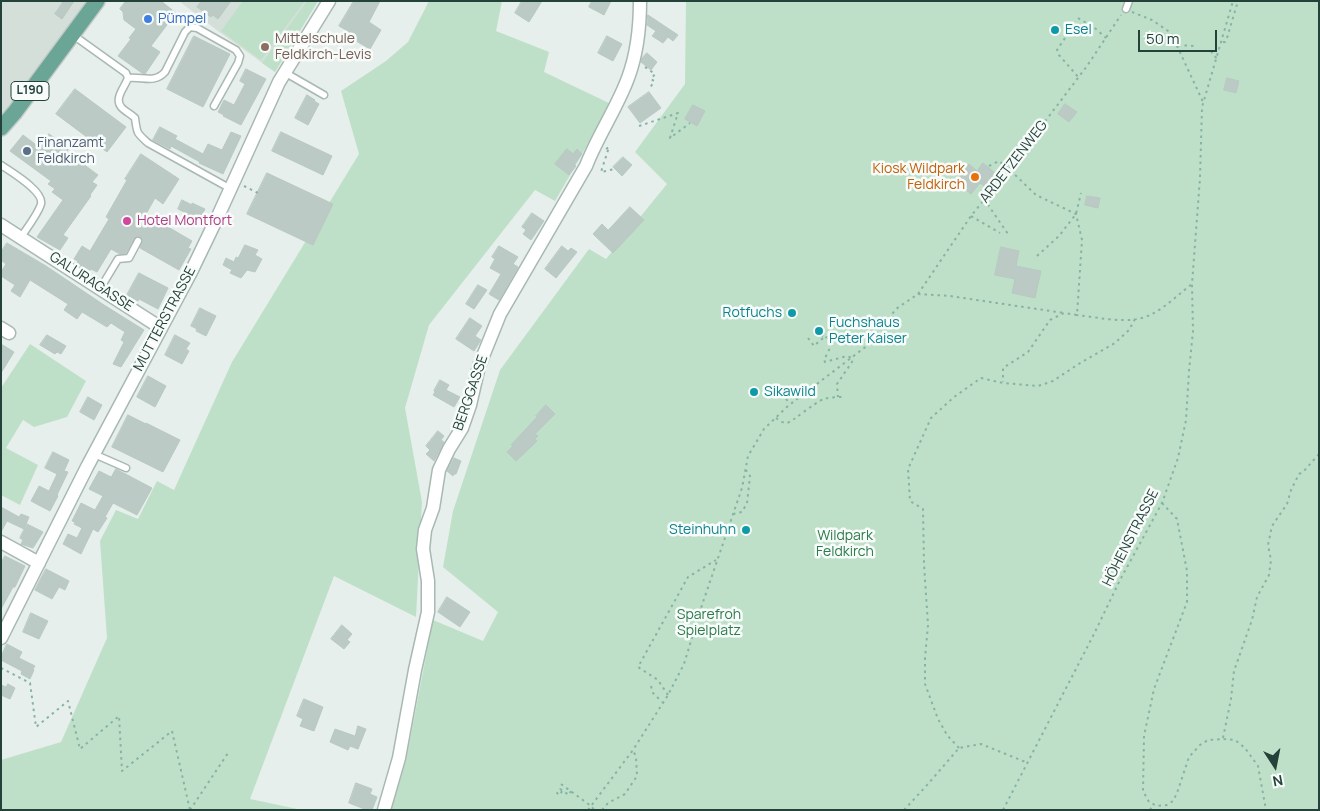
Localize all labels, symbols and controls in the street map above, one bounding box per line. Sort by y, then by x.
place label: Pümpel [158,11,206,27]
marker: Pümpel [142,13,154,25]
scale bar [1140,20,1219,52]
place label: Esel [1065,22,1092,38]
marker: Esel [1049,24,1061,36]
text: 50 m [1146,28,1180,49]
place label: Mittelschule Feldkirch-Levis [275,31,371,64]
marker: Mittelschule Feldkirch-Levis [259,41,271,53]
road number: L190 [11,82,49,100]
street label: ARDETZENWEG [977,117,1051,207]
place label: Finanzamt Feldkirch [37,135,104,168]
marker: Finanzamt Feldkirch [21,145,33,157]
place label: Kiosk Wildpark Feldkirch [872,161,965,193]
marker: Kiosk Wildpark Feldkirch [969,171,981,183]
place label: Hotel Montfort [137,213,232,229]
marker: Hotel Montfort [121,215,133,227]
street label: GALURAGASSE [46,249,136,315]
street label: MUTTERSTRASSE [130,264,200,374]
place label: Rotfuchs [723,305,782,321]
marker: Rotfuchs [786,307,798,319]
place label: Fuchshaus Peter Kaiser [829,315,907,348]
marker: Fuchshaus Peter Kaiser [813,325,825,337]
street label: BERGGASSE [450,353,492,433]
place label: Sikawild [764,384,816,400]
marker: Sikawild [748,386,760,398]
street label: HÖHENSTRASSE [1099,487,1163,589]
place label: Steinhuhn [669,522,736,538]
marker: Steinhuhn [740,524,752,536]
park label: Wildpark Feldkirch [816,528,874,560]
park label: Sparefroh Spielplatz [677,607,741,640]
north arrow [1250,741,1300,791]
text: N [1271,771,1285,792]

